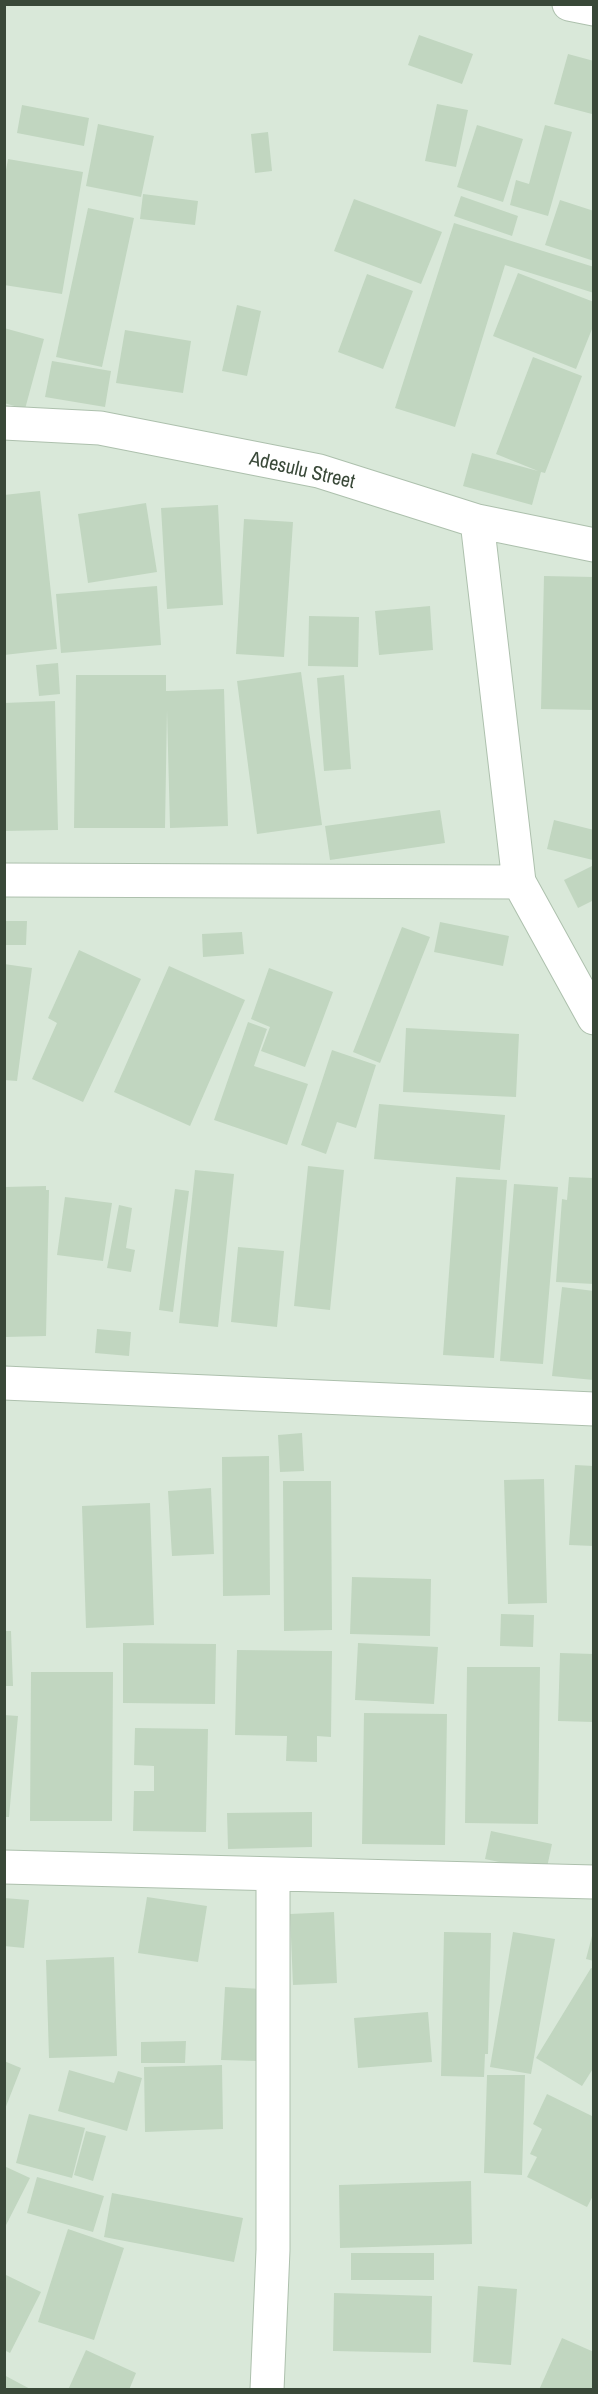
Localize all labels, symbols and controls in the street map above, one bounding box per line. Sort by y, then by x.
street label: Adesulu Street [247,447,357,495]

